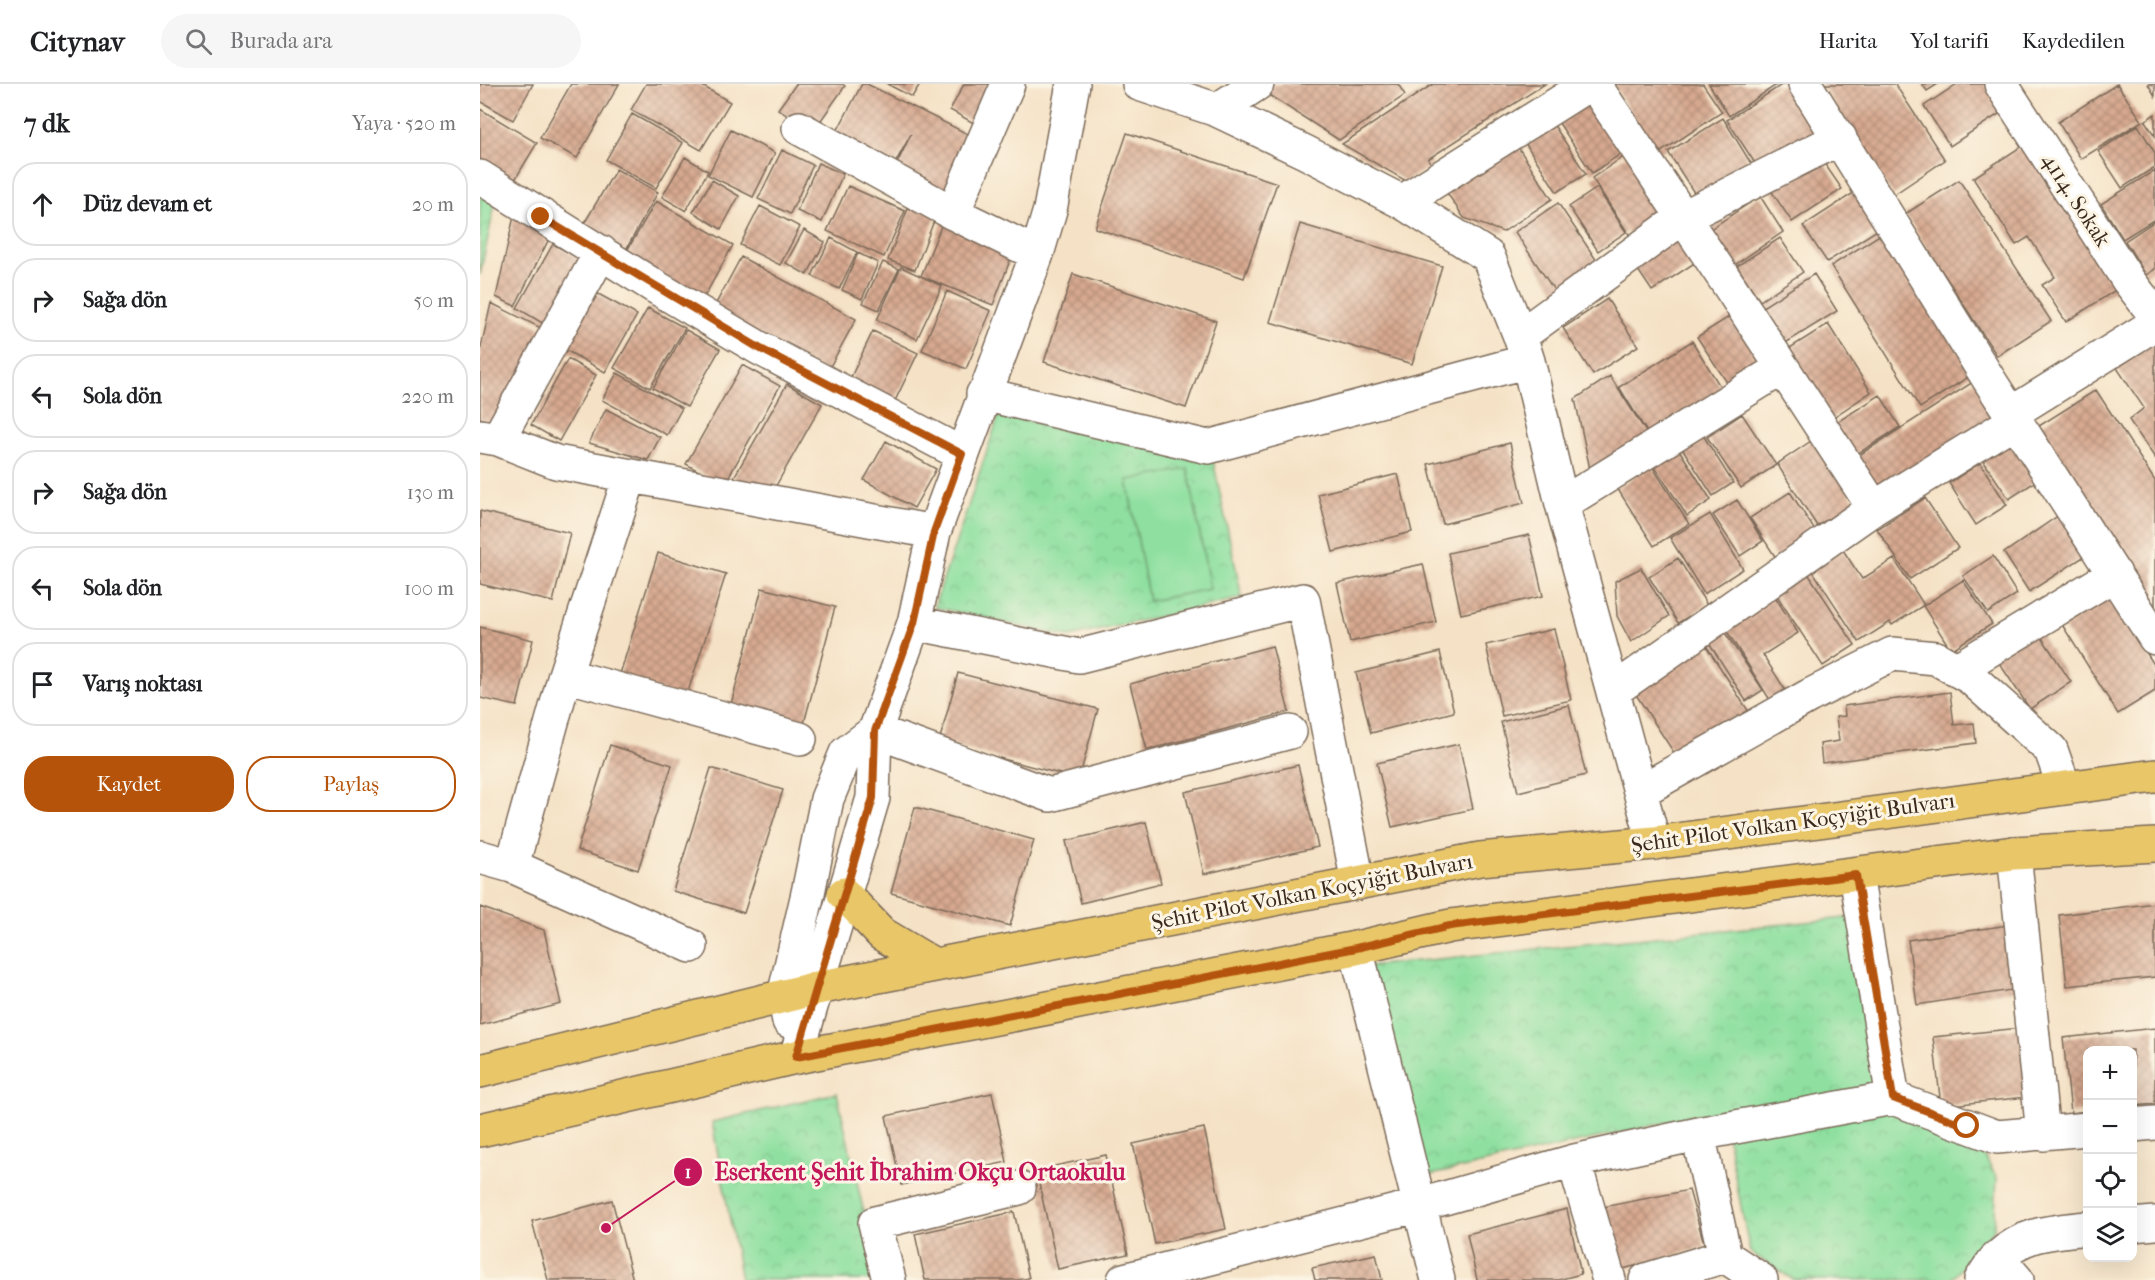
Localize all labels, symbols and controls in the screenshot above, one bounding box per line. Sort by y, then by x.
search box [161,14,581,68]
text: Citynav [30,25,125,58]
icon: search [182,25,215,58]
text: Burada ara [230,28,333,54]
text: Harita [1819,29,1877,53]
text: Yol tarifi [1910,29,1989,53]
text: Kaydedilen [2022,29,2125,53]
text: 7 dk [24,108,70,139]
text: Yaya · 520 m [352,112,456,135]
street label: 4114. Sokak [2036,148,2116,252]
icon: ahead [26,188,59,221]
text: Düz devam et [83,191,212,217]
text: 20 m [412,193,454,216]
route end [527,203,553,229]
icon: right [26,284,59,317]
text: Sağa dön [83,287,167,313]
text: 50 m [413,289,454,312]
icon: left [26,380,59,413]
text: Sola dön [83,383,162,409]
text: 220 m [401,385,454,408]
icon: right [26,476,59,509]
text: Sağa dön [83,479,167,505]
text: 130 m [407,481,454,504]
icon: left [26,572,59,605]
text: Sola dön [83,575,162,601]
text: 100 m [404,577,454,600]
icon: arrive [26,668,59,701]
text: Varış noktası [83,671,202,697]
button: Kaydet [24,756,234,812]
button: Paylaş [246,756,456,812]
street label: Şehit Pilot Volkan Koçyiğit Bulvarı [1629,787,1957,859]
street label: Şehit Pilot Volkan Koçyiğit Bulvarı [1149,848,1475,936]
map controls [2083,1046,2137,1262]
button: + [2083,1046,2137,1100]
button: − [2083,1100,2137,1154]
route start [1953,1112,1979,1138]
callout: Eserkent Şehit İbrahim Okçu Ortaokulu [673,1151,1138,1193]
button: locate [2083,1154,2137,1208]
text: Eserkent Şehit İbrahim Okçu Ortaokulu [714,1156,1126,1187]
text: 1 [685,1162,691,1183]
button: layers [2083,1208,2137,1262]

